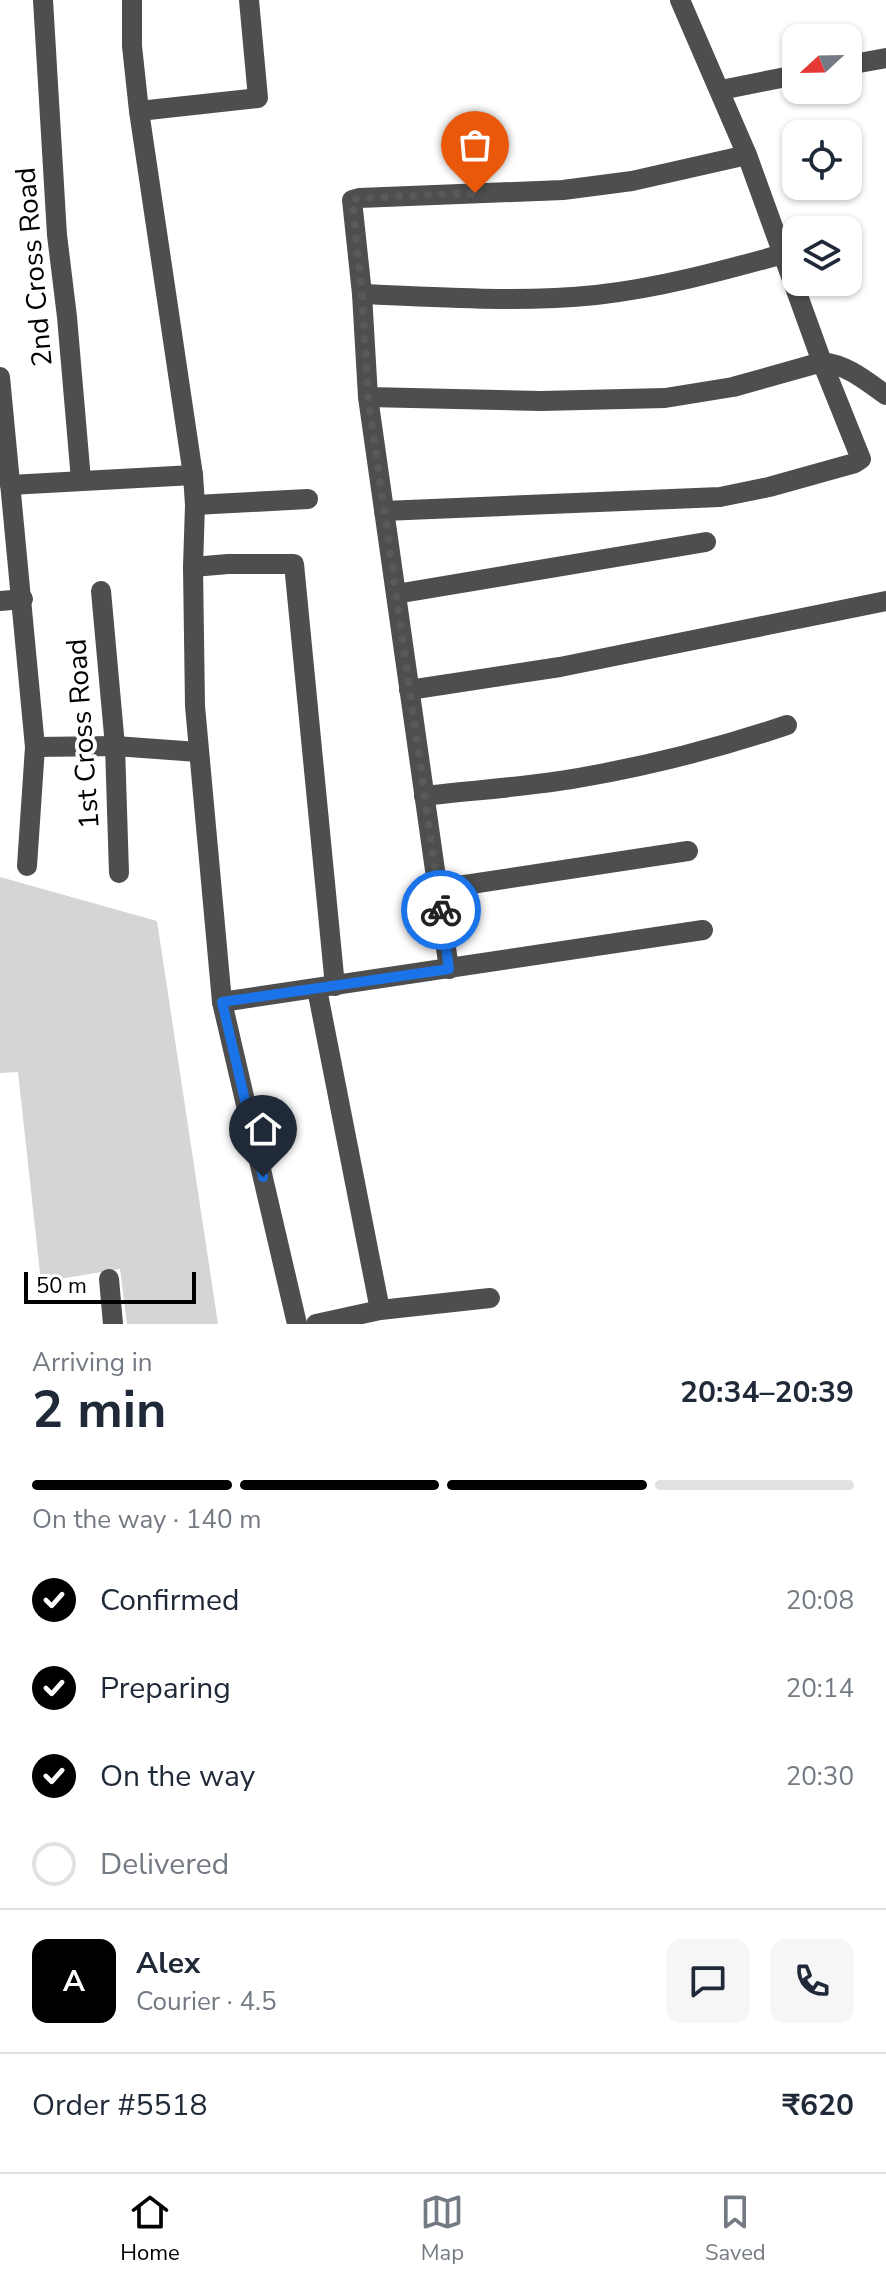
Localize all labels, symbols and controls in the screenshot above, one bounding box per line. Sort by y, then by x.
north arrow [782,24,862,104]
map controls [782,24,862,296]
pin [441,111,509,193]
button: locate [782,120,862,200]
icon: bag [453,123,497,167]
street label: 2nd Cross Road [6,166,62,368]
button: layers [782,216,862,296]
street label: 1st Cross Road [57,638,109,830]
courier [401,870,481,950]
icon: bike [419,888,463,932]
pin [229,1095,297,1177]
icon: home [241,1107,285,1151]
scale bar [24,1268,196,1304]
text: 50 m [36,1271,87,1301]
text: Arriving in [32,1345,153,1380]
text: 20:34–20:39 [680,1372,854,1413]
text: 2 min [32,1374,167,1445]
text: On the way · 140 m [32,1502,261,1537]
icon: check [32,1578,76,1622]
text: Confirmed [100,1580,240,1621]
text: 20:08 [786,1583,854,1618]
icon: check [32,1666,76,1710]
text: Preparing [100,1668,231,1709]
text: 20:14 [786,1671,854,1706]
icon: check [32,1754,76,1798]
text: On the way [100,1756,255,1797]
text: 20:30 [786,1759,854,1794]
text: Delivered [100,1844,229,1885]
button: chat [666,1939,750,2023]
button: phone [770,1939,854,2023]
text: Alex [136,1943,200,1984]
text: A [63,1961,85,2002]
text: Courier · 4.5 [136,1984,277,2019]
text: Order #5518 [32,2085,207,2126]
text: ₹620 [782,2085,854,2126]
tab: Home [120,2190,180,2268]
tab: Map [420,2190,464,2268]
tab: Saved [705,2190,766,2268]

